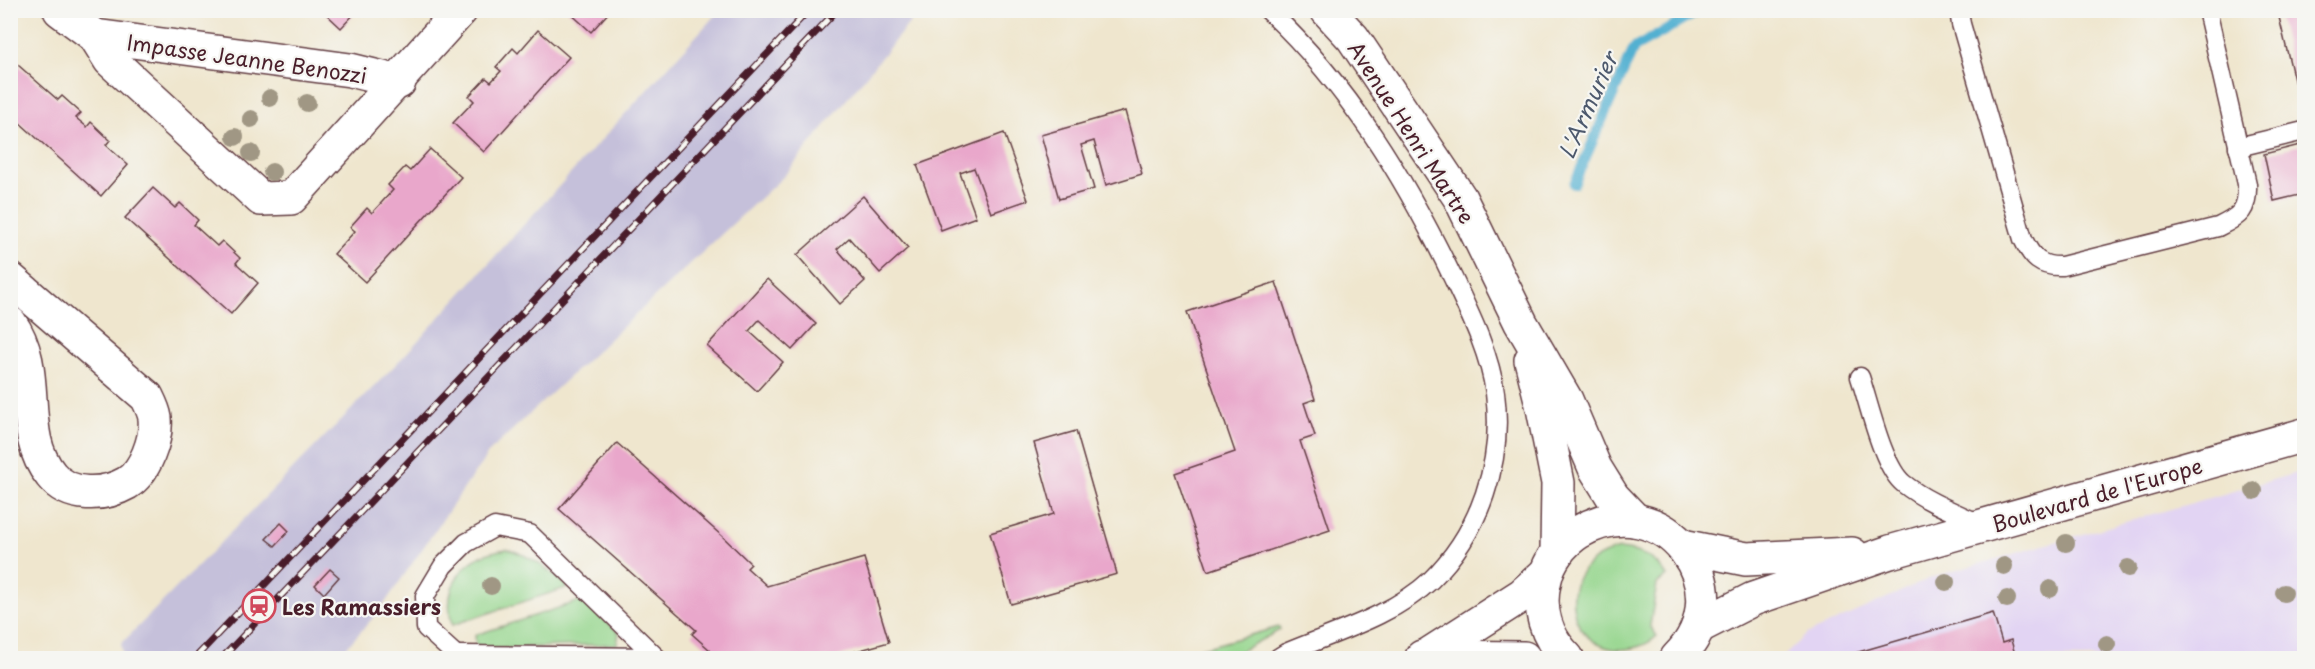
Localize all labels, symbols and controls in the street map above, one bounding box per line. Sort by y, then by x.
street label: Impasse Jeanne Benozzi [125,25,369,91]
street label: Avenue Henri Martre [1341,34,1483,230]
water label: L'Armurier [1549,44,1626,163]
street label: Boulevard de l'Europe [1988,449,2206,539]
station icon: Les Ramassiers [241,588,277,624]
place label: Les Ramassiers [282,590,441,622]

